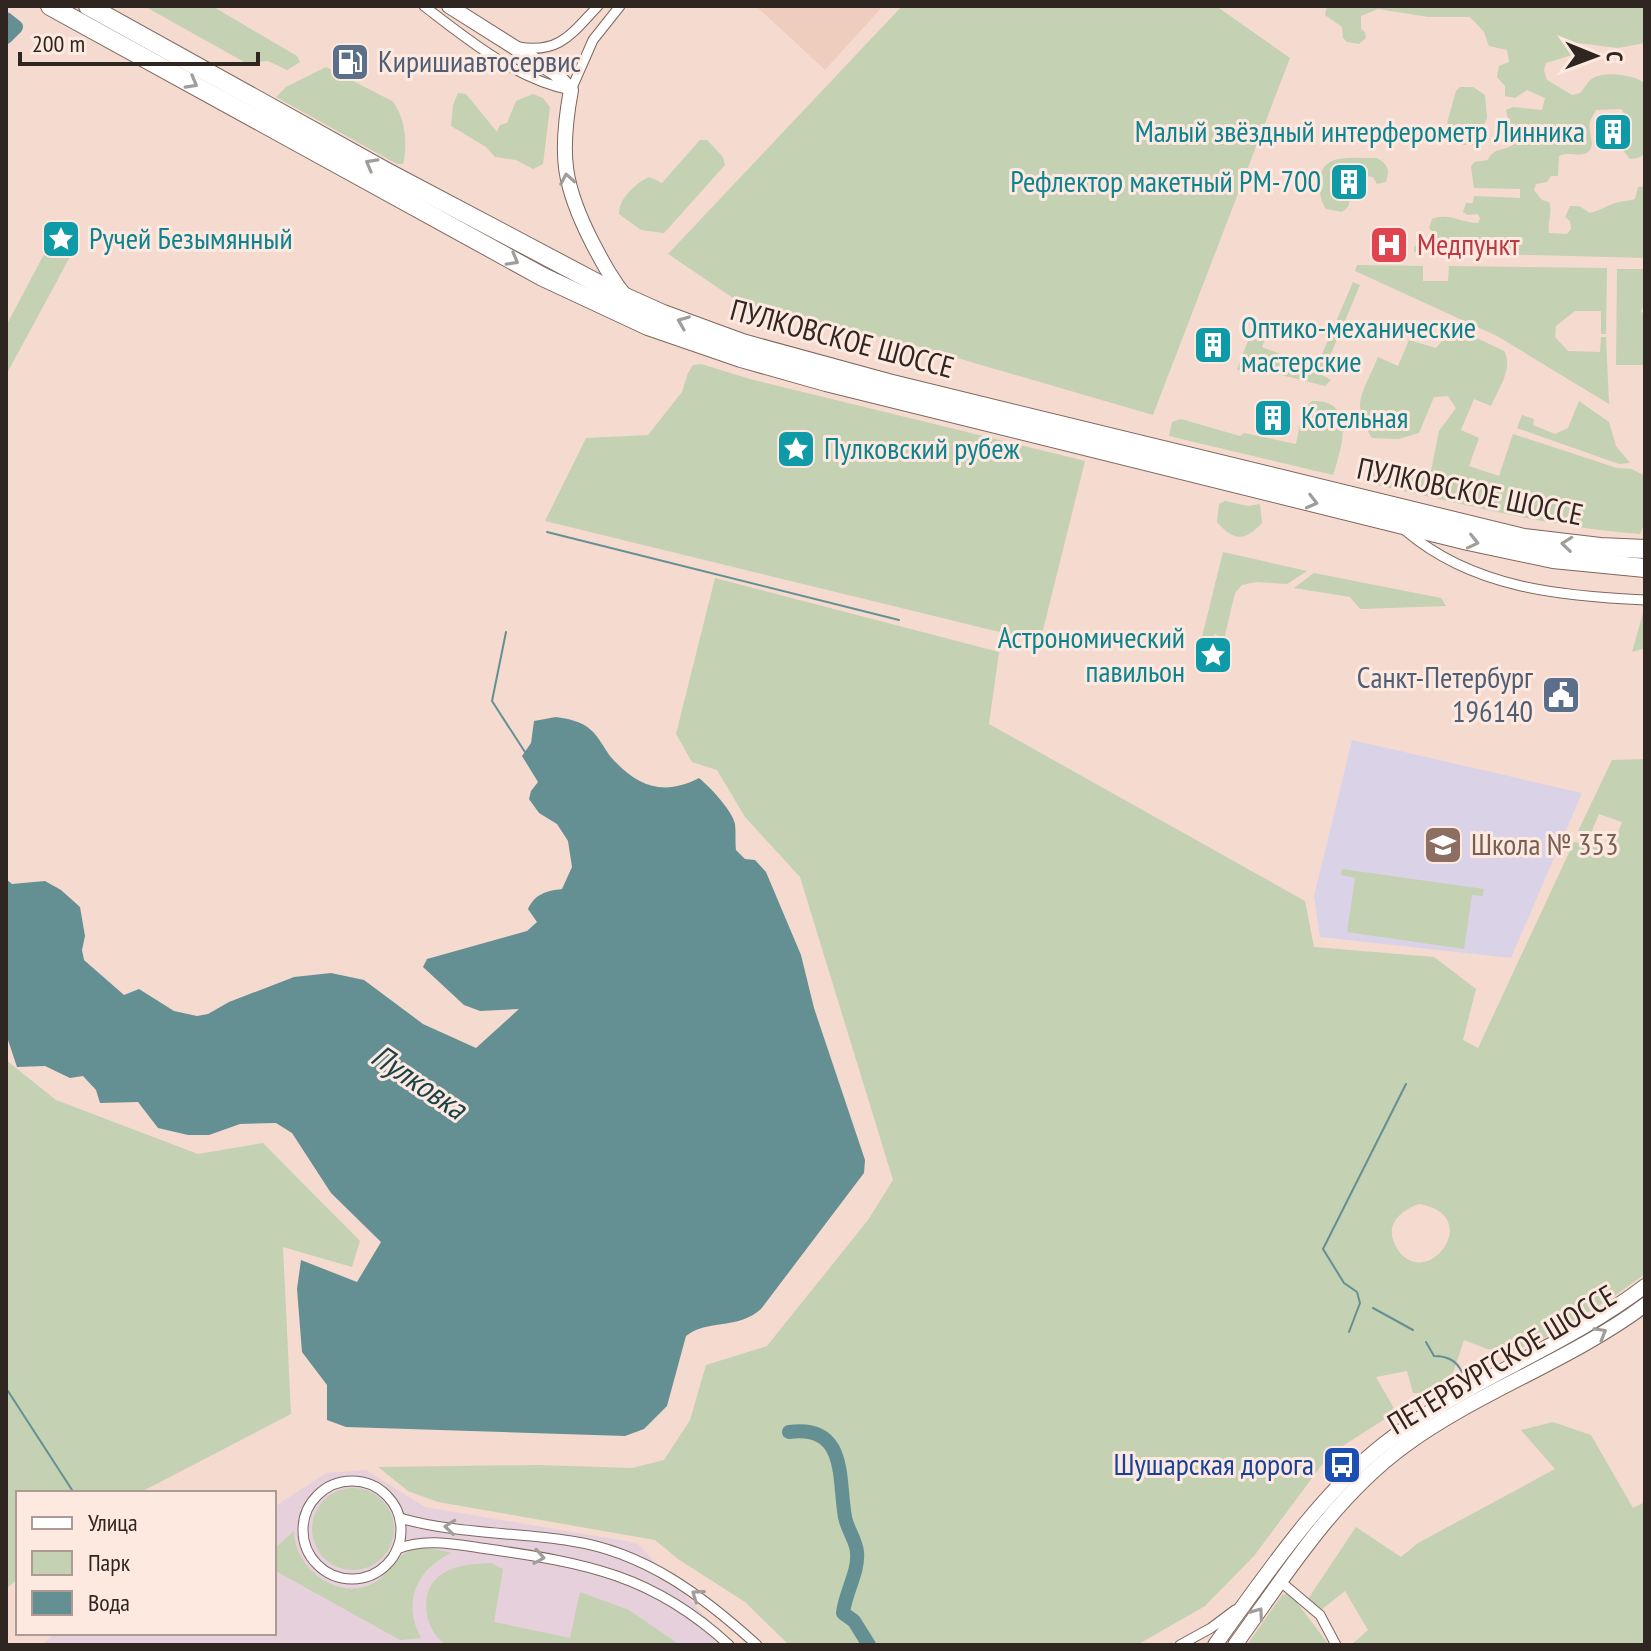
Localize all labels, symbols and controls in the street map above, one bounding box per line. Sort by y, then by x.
scale bar [20,16,258,66]
north arrow [1555,16,1635,96]
text: 200 m [32,28,85,59]
fuel station icon: Киришиавтосервис [329,41,371,83]
place label: Киришиавтосервис [378,41,581,80]
text: С [1601,51,1629,62]
one-way arrow [184,74,198,89]
place label: Малый звёздный интерферометр Линника [1135,111,1585,150]
building icon: Малый звёздный интерферометр Линника [1592,111,1634,153]
one-way arrow [365,158,380,173]
place label: Рефлектор макетный РМ-700 [1010,161,1321,200]
building icon: Рефлектор макетный РМ-700 [1328,161,1370,203]
one-way arrow [559,172,576,185]
place icon: Ручей Безымянный [40,218,82,260]
place label: Ручей Безымянный [89,218,293,257]
hospital icon: Медпункт [1368,224,1410,266]
place label: Медпункт [1417,224,1520,263]
one-way arrow [504,250,518,266]
street label: ПУЛКОВСКОЕ ШОССЕ [726,289,958,386]
place label: Оптико-механические мастерские [1241,307,1476,380]
one-way arrow [677,315,691,332]
building icon: Оптико-механические мастерские [1192,324,1234,366]
building icon: Котельная [1252,397,1294,439]
place label: Котельная [1301,397,1408,436]
place icon: Пулковский рубеж [775,428,817,470]
place label: Пулковский рубеж [824,428,1021,467]
street label: ПУЛКОВСКОЕ ШОССЕ [1354,448,1587,534]
one-way arrow [1305,492,1319,509]
one-way arrow [1465,533,1479,550]
one-way arrow [1560,535,1573,552]
place label: Астрономический павильон [998,617,1185,690]
place icon: Астрономический павильон [1192,634,1234,676]
place label: Санкт-Петербург 196140 [1357,657,1533,730]
public building icon: Санкт-Петербург 196140 [1540,674,1582,716]
school or university icon: Школа № 353 [1422,824,1464,866]
place label: Школа № 353 [1471,824,1618,863]
water label: Пулковка [364,1034,477,1129]
street label: ПЕТЕРБУРГСКОЕ ШОССЕ [1380,1275,1623,1442]
one-way arrow [1592,1327,1607,1343]
place label: Шушарская дорога [1114,1444,1314,1483]
bus stop icon: Шушарская дорога [1321,1444,1363,1486]
legend [16,1491,276,1635]
text: Улица [88,1507,138,1538]
one-way arrow [444,1519,457,1536]
text: Парк [88,1547,131,1578]
one-way arrow [533,1548,546,1565]
text: Вода [88,1587,130,1618]
one-way arrow [691,1590,706,1605]
one-way arrow [1248,1608,1263,1622]

